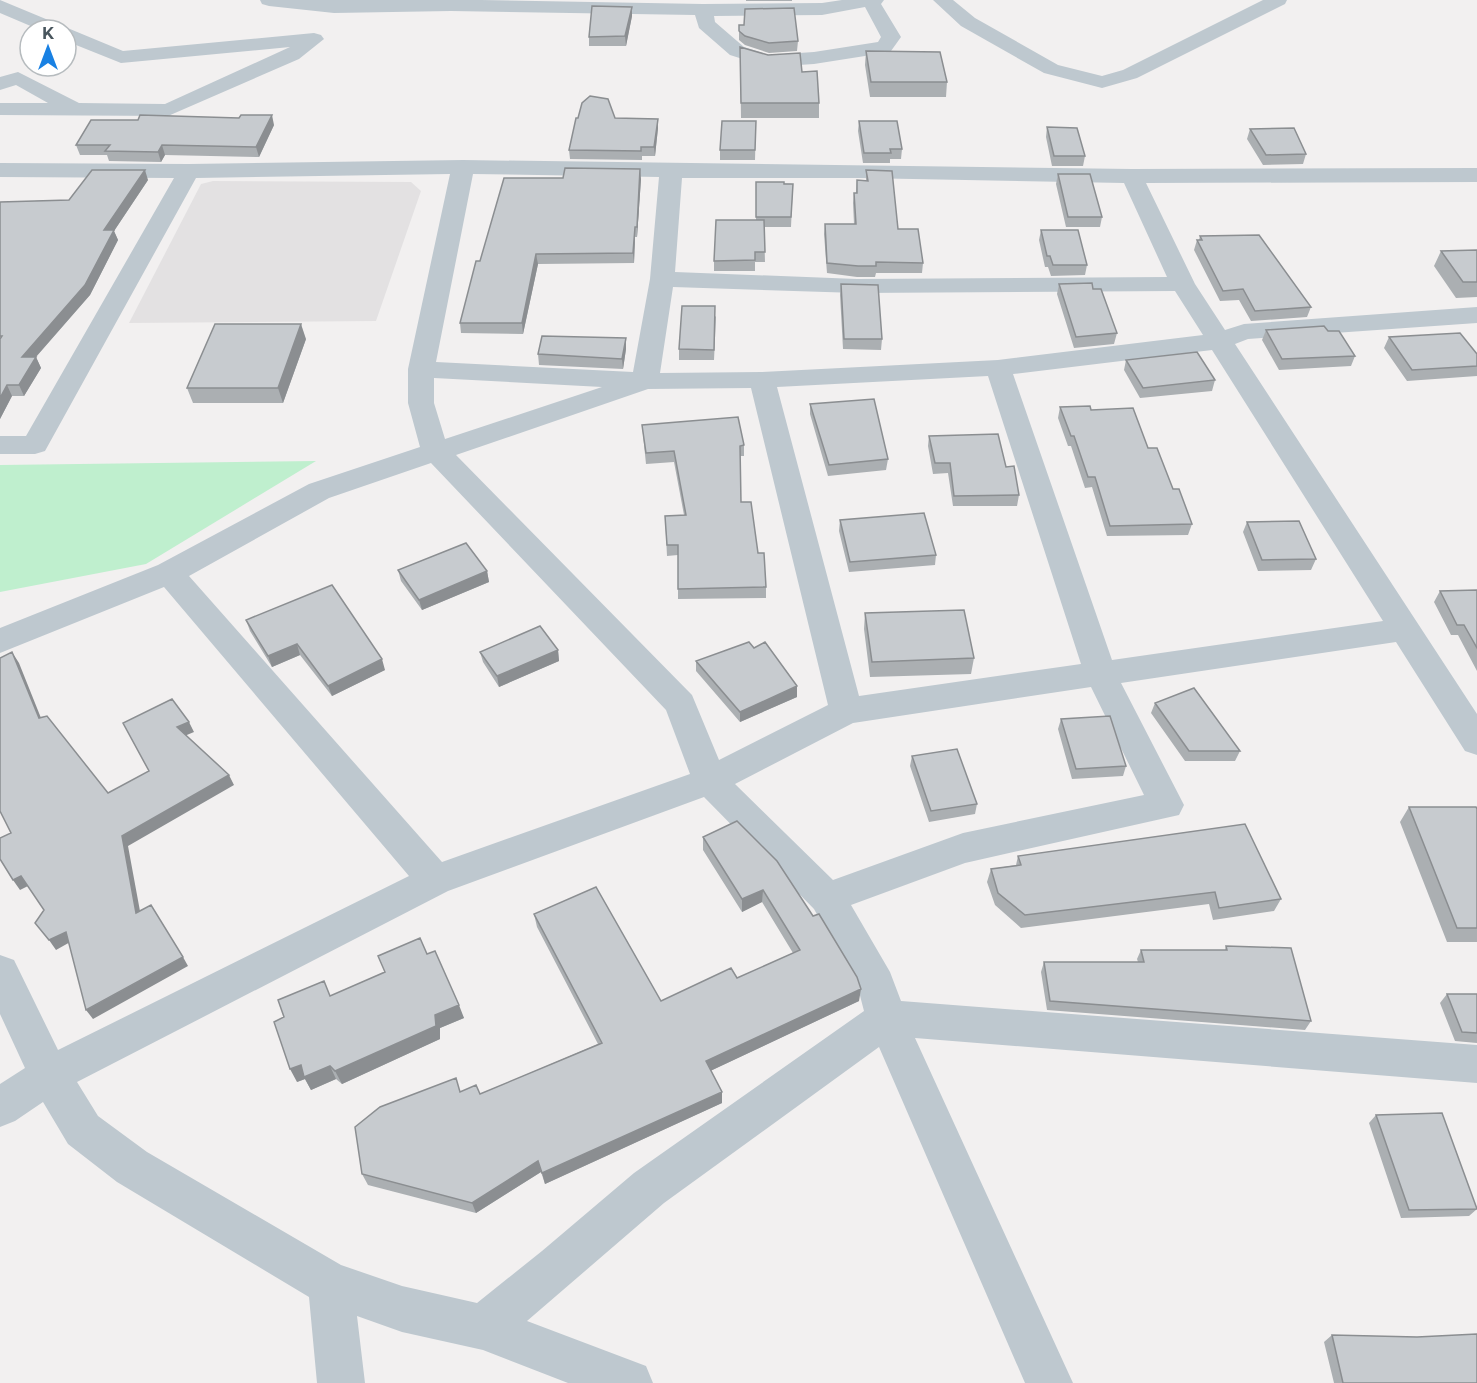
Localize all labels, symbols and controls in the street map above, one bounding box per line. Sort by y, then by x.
north arrow [18,18,78,78]
text: K [42,24,55,43]

